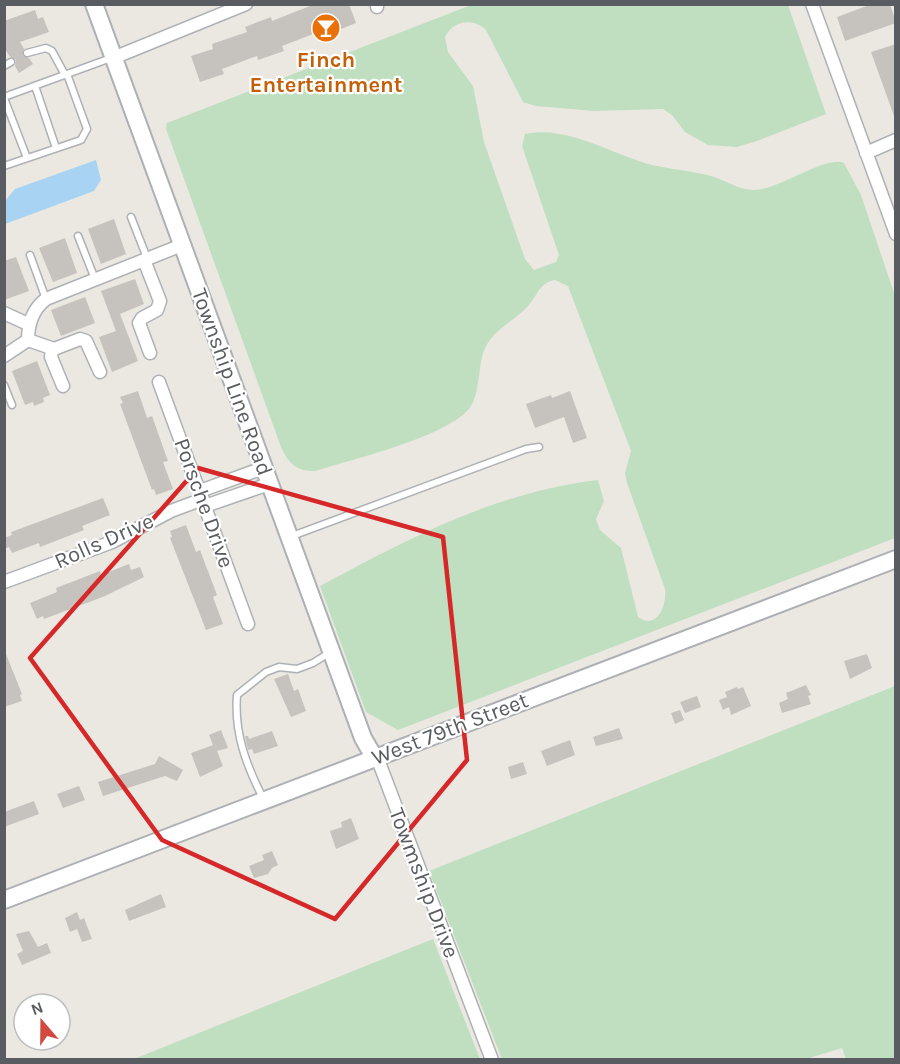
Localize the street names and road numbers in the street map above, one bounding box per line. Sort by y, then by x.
street label: Township Line Road [186,285,278,479]
street label: Porsche Drive [168,435,240,571]
street label: Rolls Drive [50,508,158,574]
street label: West 79th Street [368,687,532,771]
street label: Towmship Drive [383,804,465,962]

